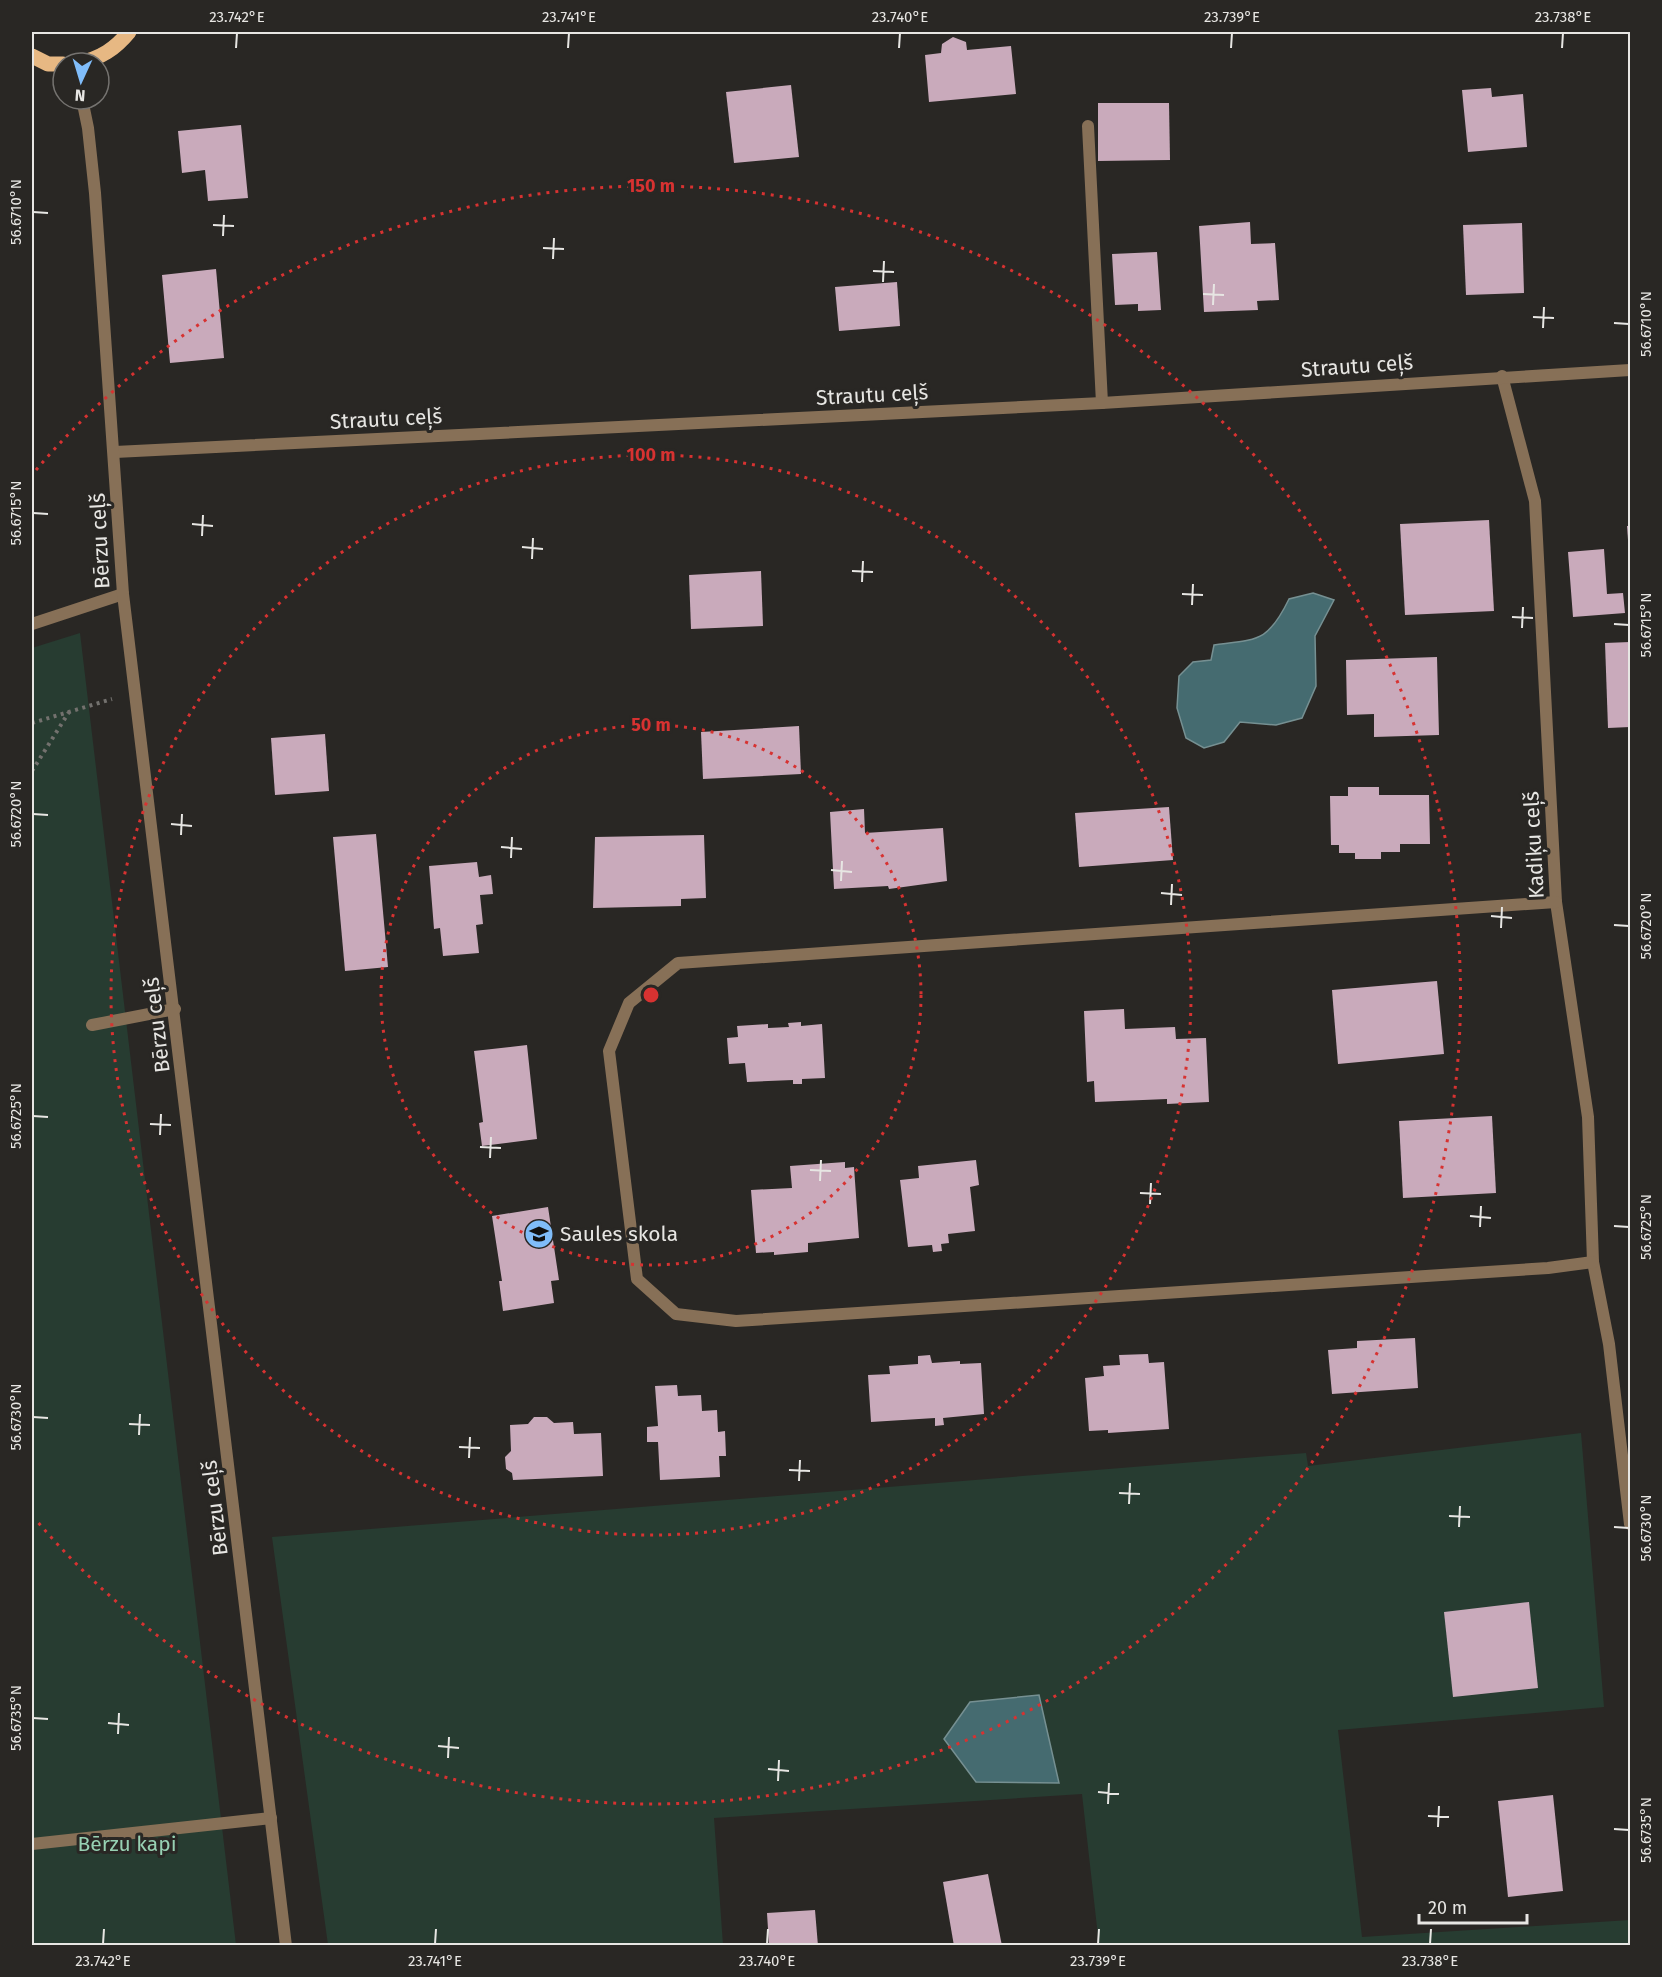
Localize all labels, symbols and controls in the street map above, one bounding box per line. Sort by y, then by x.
text: 23.742°E [209,8,265,26]
text: 23.741°E [542,8,596,26]
text: 23.740°E [872,8,928,26]
text: 23.739°E [1204,8,1260,26]
text: 23.738°E [1535,8,1591,26]
north arrow [51,51,111,111]
text: N [74,86,86,105]
text: 150 m [627,175,675,197]
text: 56.6710°N [7,179,25,245]
text: 56.6710°N [1637,291,1655,357]
street label: Strautu ceļš [1300,349,1414,383]
street label: Strautu ceļš [815,379,929,411]
street label: Strautu ceļš [329,403,443,435]
text: 100 m [627,444,675,466]
text: 56.6715°N [7,481,25,545]
street label: Bērzu ceļš [84,492,115,590]
text: 56.6715°N [1637,593,1655,657]
text: 50 m [631,714,671,736]
text: 56.6720°N [7,781,25,847]
street label: Kadiķu ceļš [1518,790,1550,899]
text: 56.6720°N [1637,893,1655,959]
street label: Bērzu ceļš [138,976,176,1074]
centre of rings [641,985,661,1005]
text: 56.6725°N [7,1083,25,1149]
text: 56.6725°N [1637,1194,1655,1260]
school or university icon: Saules skola [523,1218,555,1250]
place label: Saules skola [560,1221,678,1247]
text: 56.6730°N [7,1383,25,1451]
street label: Bērzu ceļš [196,1459,234,1557]
text: 56.6730°N [1637,1494,1655,1562]
text: 56.6735°N [7,1685,25,1751]
text: 56.6735°N [1637,1797,1655,1863]
park label: Bērzu kapi [77,1831,177,1857]
scale bar [1419,1887,1527,1925]
text: 20 m [1428,1897,1467,1919]
text: 23.742°E [75,1952,131,1970]
text: 23.741°E [408,1952,462,1970]
text: 23.740°E [739,1952,795,1970]
text: 23.739°E [1070,1952,1126,1970]
text: 23.738°E [1402,1952,1458,1970]

